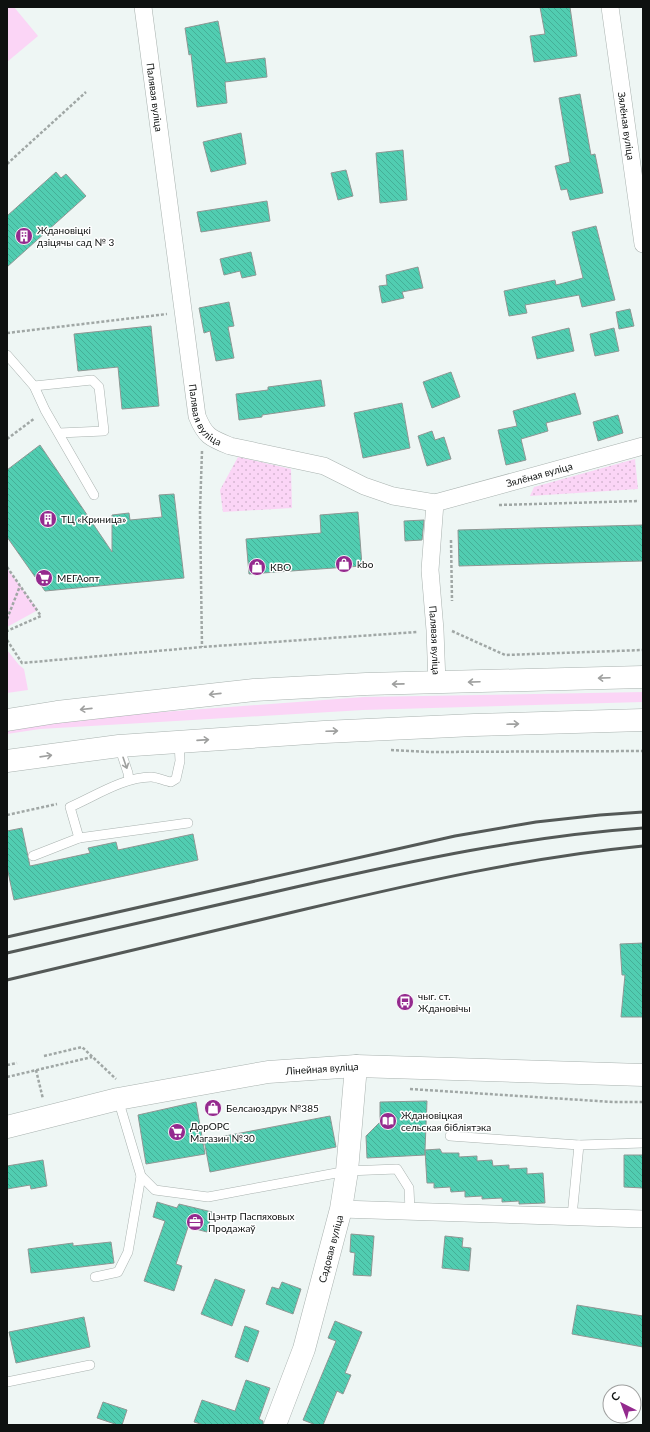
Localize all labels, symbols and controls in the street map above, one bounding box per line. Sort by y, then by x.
street label: Палявая вуліца [144,62,165,132]
street label: Зялёная вуліца [616,91,637,161]
place label: Ждановіцкі дзіцячы сад № 3 [37,224,115,248]
building icon: Ждановіцкі дзіцячы сад № 3 [14,226,34,246]
street label: Палявая вуліца [187,383,224,448]
street label: Зялёная вуліца [505,460,574,489]
building icon: ТЦ «Криница» [38,509,58,529]
place label: ТЦ «Криница» [61,513,126,525]
shop icon: kbo [334,554,354,574]
shop icon: КВО [247,557,267,577]
place label: kbo [357,558,374,570]
place label: КВО [270,561,291,573]
supermarket icon: МЕГАопт [34,568,54,588]
place label: МЕГАопт [57,572,100,584]
street label: Палявая вуліца [427,605,443,675]
one-way arrow [598,675,611,682]
one-way arrow [468,678,481,686]
one-way arrow [392,680,405,688]
one-way arrow [209,691,222,698]
one-way arrow [80,705,93,712]
one-way arrow [506,720,519,728]
one-way arrow [325,728,338,735]
one-way arrow [196,736,209,744]
one-way arrow [39,752,52,760]
one-way arrow [122,756,129,769]
place label: чыг. ст. Ждановічы [418,990,471,1014]
bus stop icon: чыг. ст. Ждановічы [395,992,415,1012]
street label: Лінейная вуліца [284,1060,359,1077]
shop icon: Белсаюздрук №385 [203,1098,223,1118]
place label: Белсаюздрук №385 [226,1102,319,1114]
place label: Ждановіцкая сельская бібліятэка [401,1109,491,1133]
library icon: Ждановіцкая сельская бібліятэка [378,1111,398,1131]
place label: ДорОРС Магазин №30 [190,1120,255,1144]
supermarket icon: ДорОРС Магазин №30 [167,1122,187,1142]
place label: Цэнтр Паспяховых Продажаў [208,1210,295,1234]
office icon: Цэнтр Паспяховых Продажаў [185,1212,205,1232]
street label: Садовая вуліца [316,1214,345,1284]
north arrow [602,1384,642,1424]
text: С [608,1388,623,1403]

